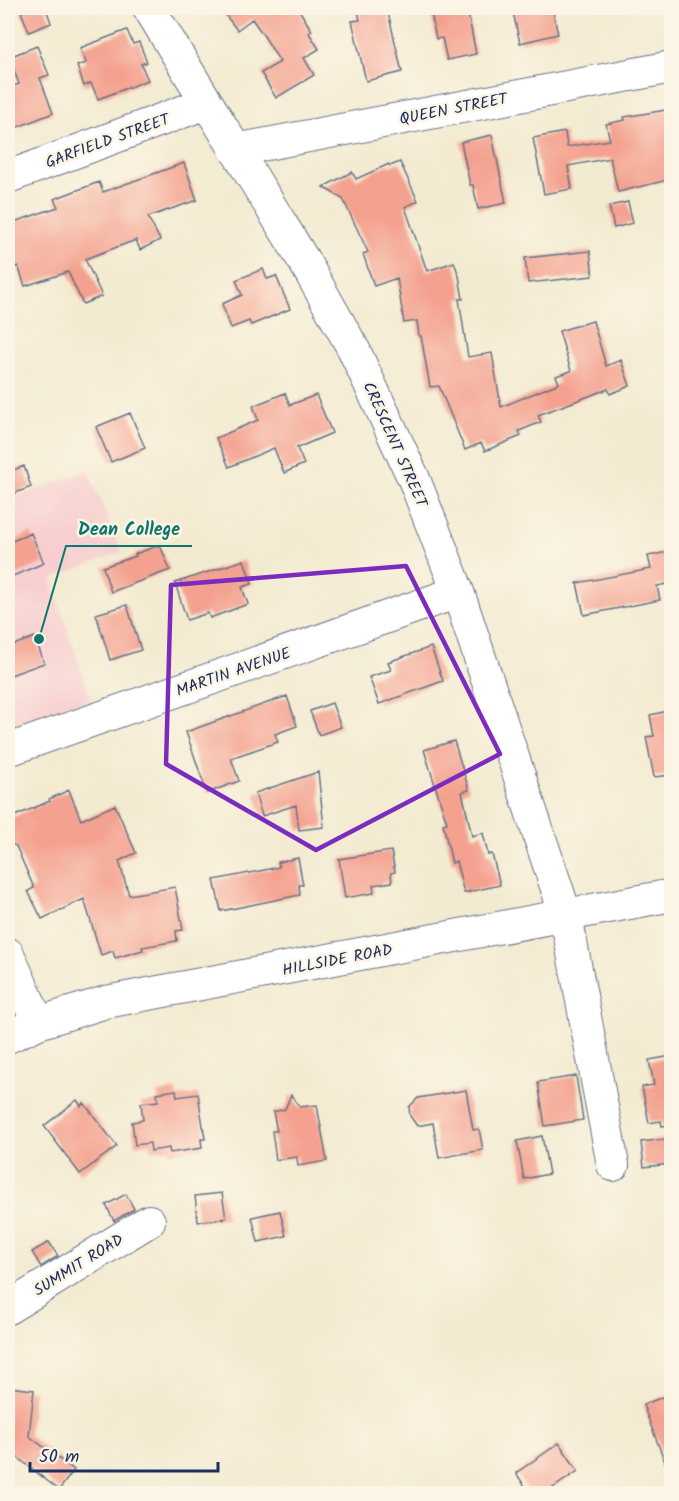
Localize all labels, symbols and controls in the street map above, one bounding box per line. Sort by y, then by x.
street label: QUEEN STREET [397,86,511,132]
street label: GARFIELD STREET [42,107,175,176]
street label: CRESCENT STREET [356,378,434,513]
callout: Dean College [66,510,192,546]
text: Dean College [78,516,180,545]
street label: MARTIN AVENUE [173,641,295,704]
street label: HILLSIDE ROAD [280,938,395,983]
street label: SUMMIT ROAD [29,1228,129,1303]
scale bar [30,1435,218,1473]
text: 50 m [39,1443,79,1472]

